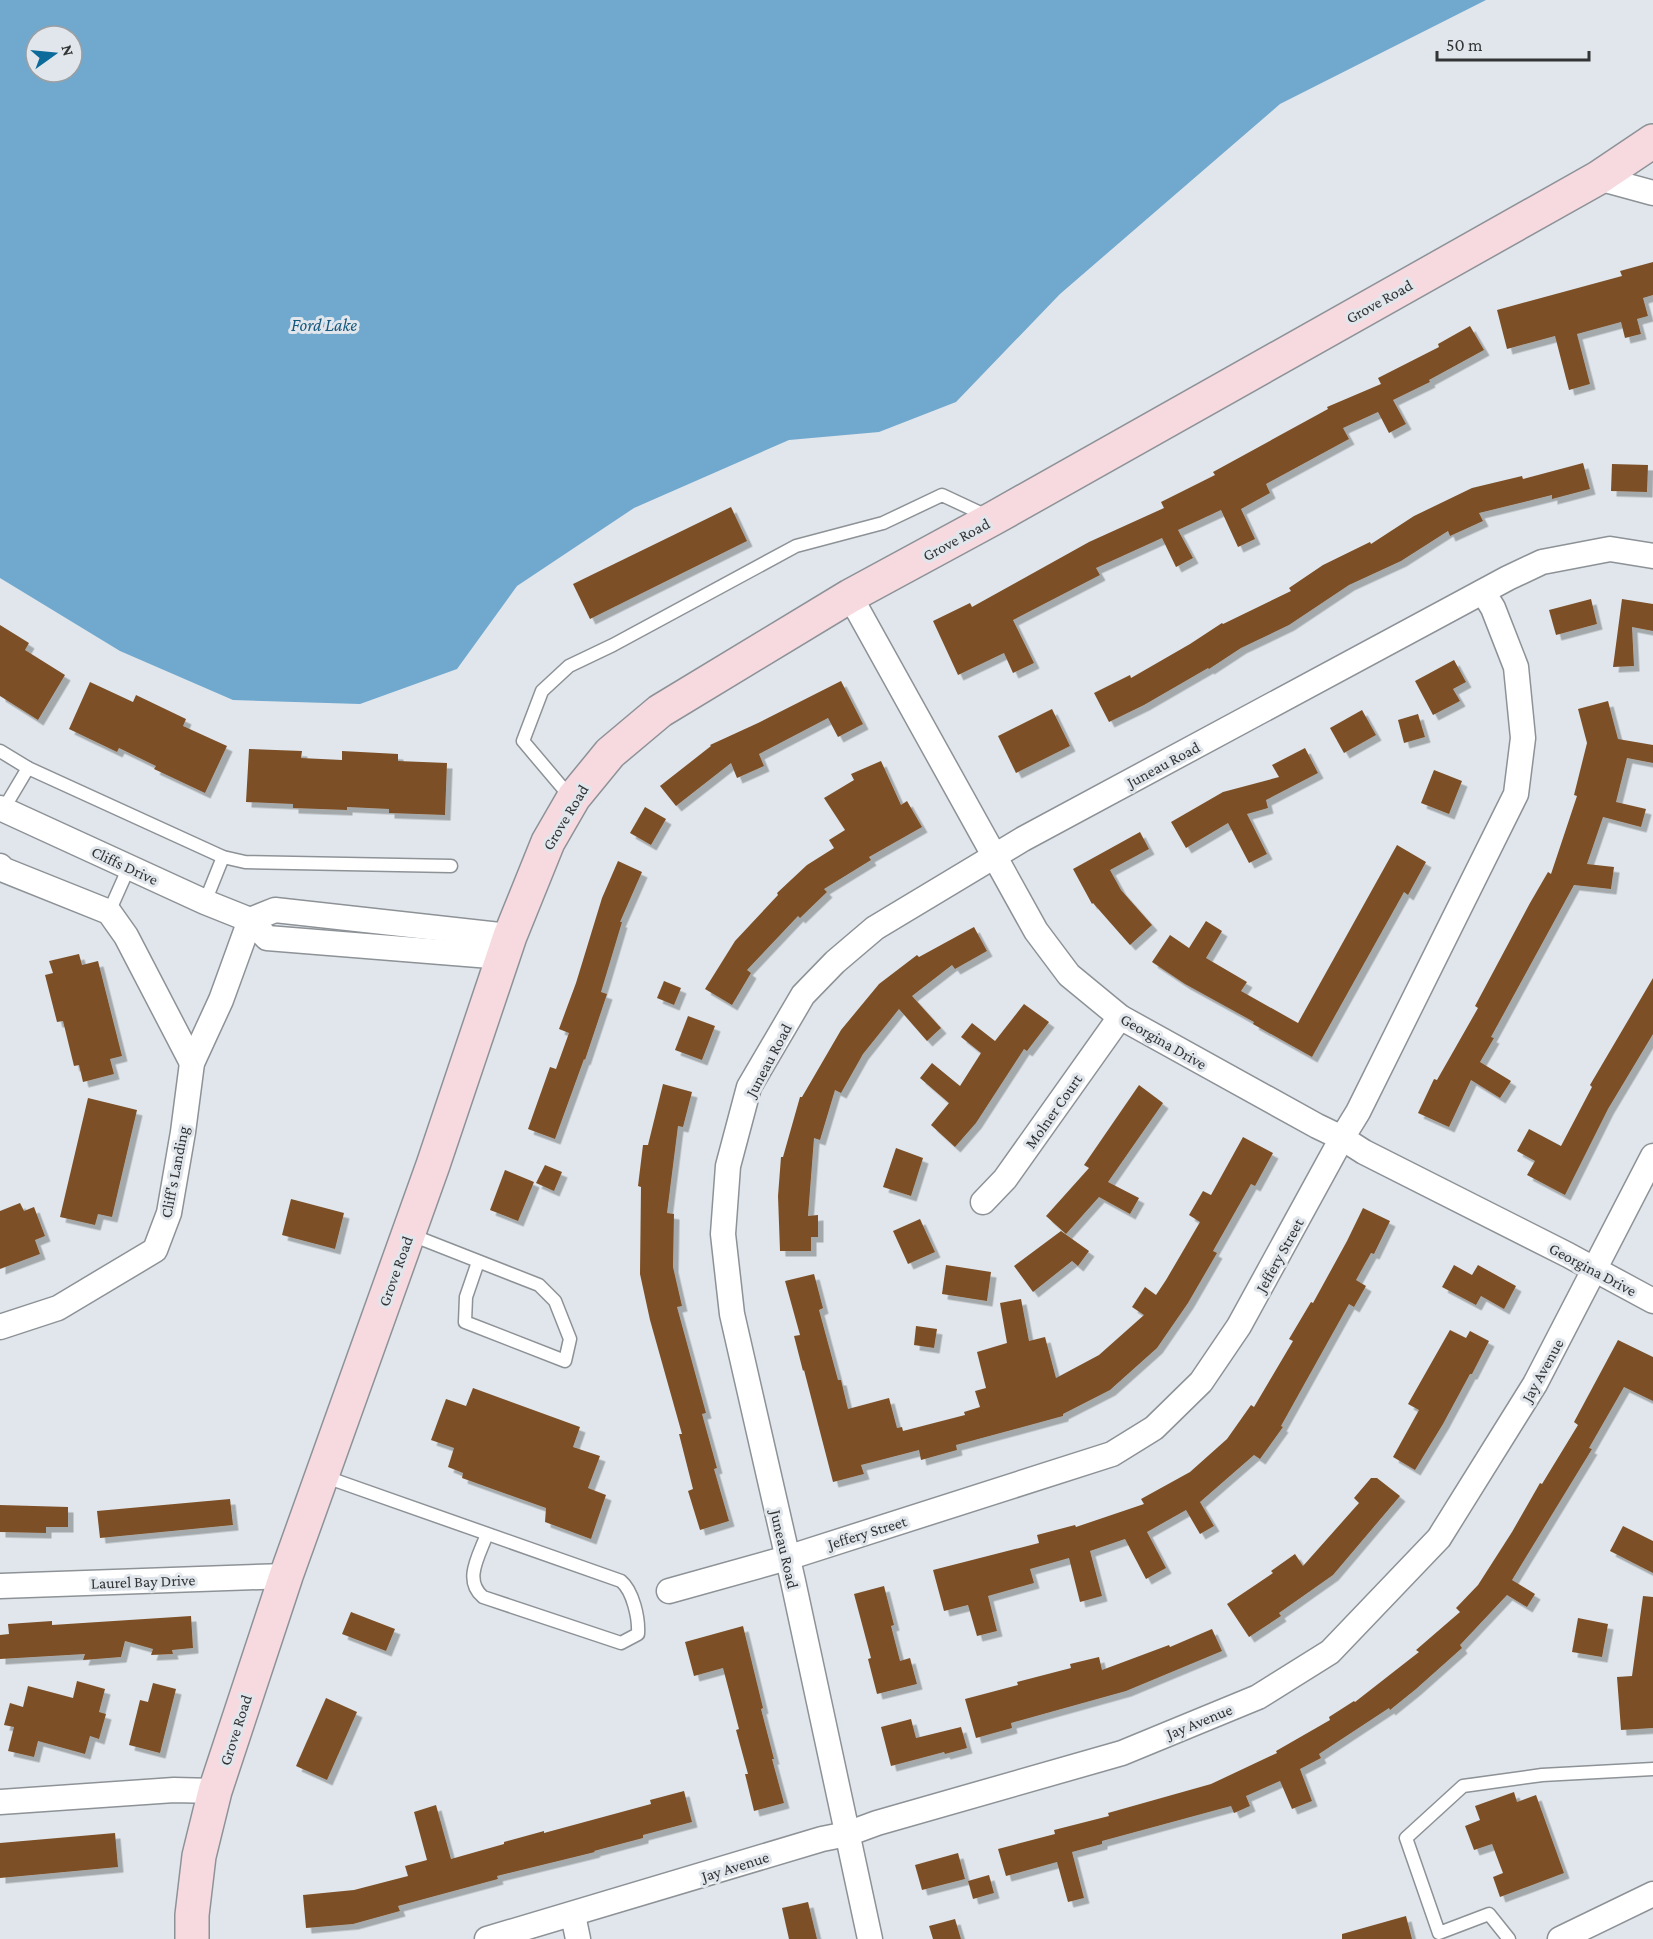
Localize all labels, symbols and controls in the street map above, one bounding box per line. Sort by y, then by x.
north arrow [24,24,84,84]
scale bar [1437,24,1588,62]
text: 50 m [1446,35,1483,55]
text: N [58,43,78,58]
street label: Grove Road [1343,276,1416,327]
water label: Ford Lake [291,315,357,335]
street label: Grove Road [920,515,993,564]
street label: Juneau Road [1122,738,1204,793]
street label: Grove Road [539,781,592,853]
street label: Cliffs Drive [89,843,161,888]
street label: Georgina Drive [1117,1010,1210,1074]
street label: Juneau Road [741,1020,796,1102]
street label: Molner Court [1022,1070,1086,1152]
street label: Cliff's Landing [157,1124,193,1220]
street label: Jeffery Street [1251,1215,1308,1297]
street label: Grove Road [375,1233,416,1308]
street label: Georgina Drive [1546,1239,1639,1300]
street label: Jay Avenue [1517,1336,1568,1407]
street label: Juneau Road [766,1506,802,1591]
street label: Jeffery Street [824,1512,910,1554]
street label: Laurel Bay Drive [90,1571,196,1593]
street label: Grove Road [216,1692,255,1768]
street label: Jay Avenue [1162,1701,1235,1744]
street label: Jay Avenue [697,1848,771,1886]

